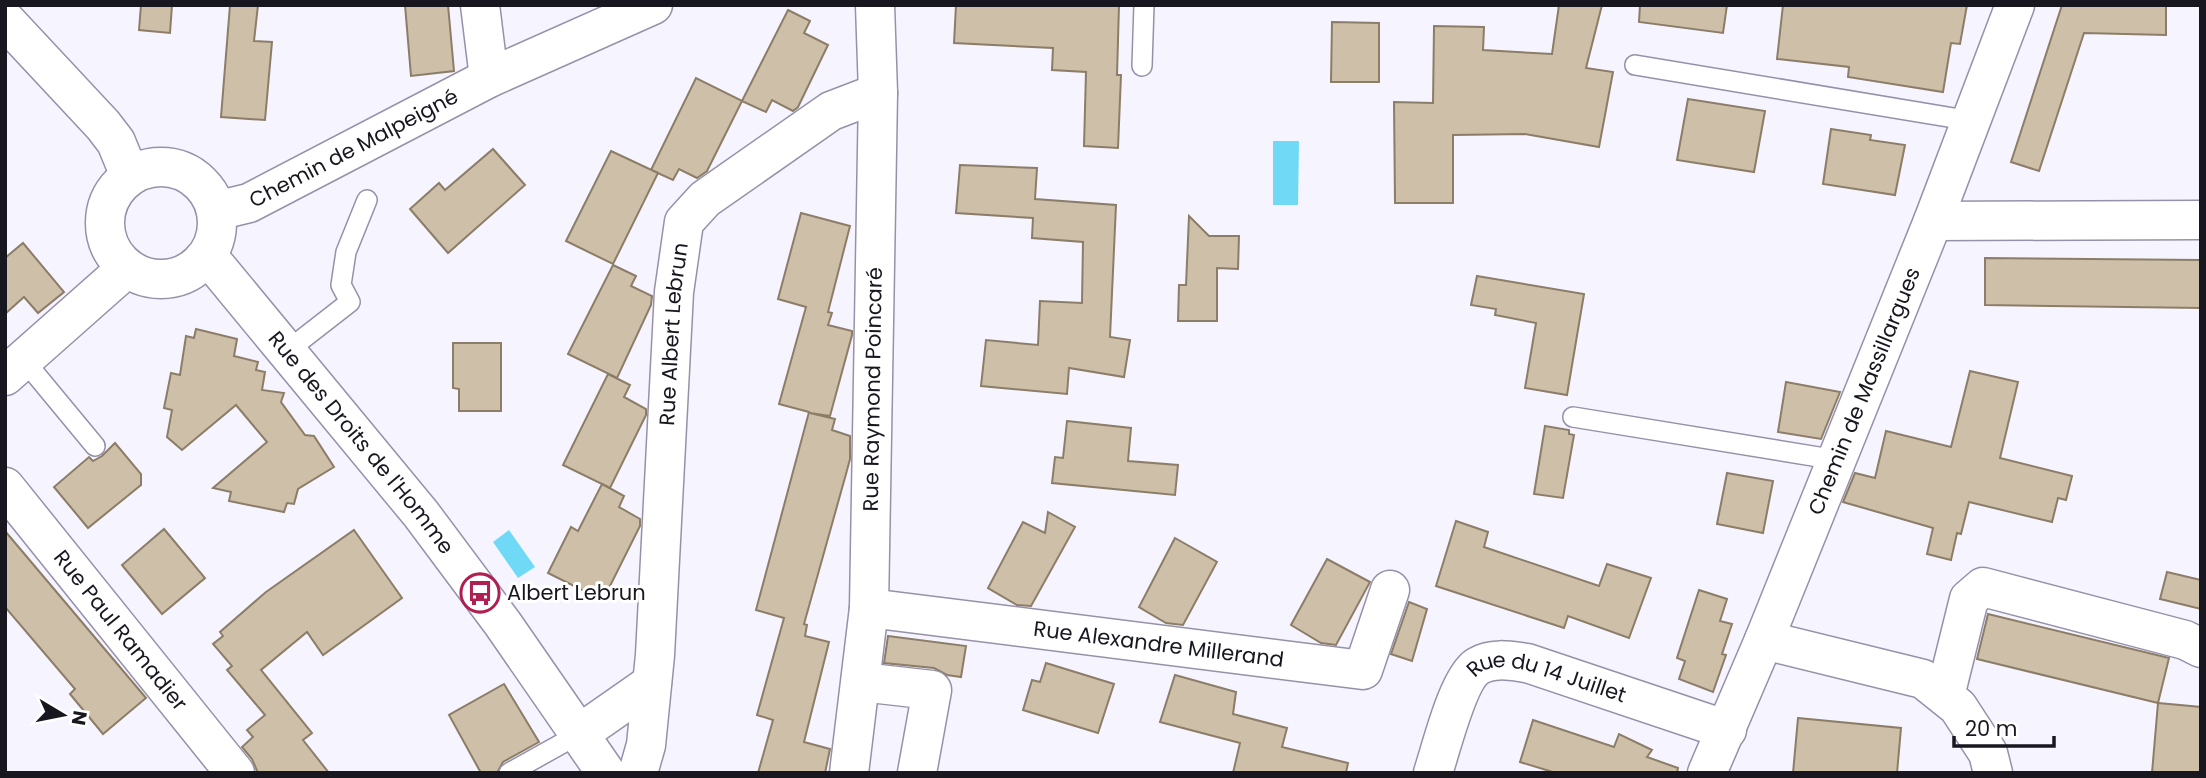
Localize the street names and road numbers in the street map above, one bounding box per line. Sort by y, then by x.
street label: Chemin de Malpeigné [244,82,463,214]
street label: Rue Albert Lebrun [652,241,695,426]
street label: Chemin de Massillargues [1801,263,1927,519]
street label: Rue Raymond Poincaré [856,267,889,512]
street label: Rue des Droits de l'Homme [262,325,461,560]
street label: Rue Paul Ramadier [47,544,194,717]
street label: Rue Alexandre Millerand [1032,614,1286,674]
street label: Rue du 14 Juillet [1460,645,1630,709]

